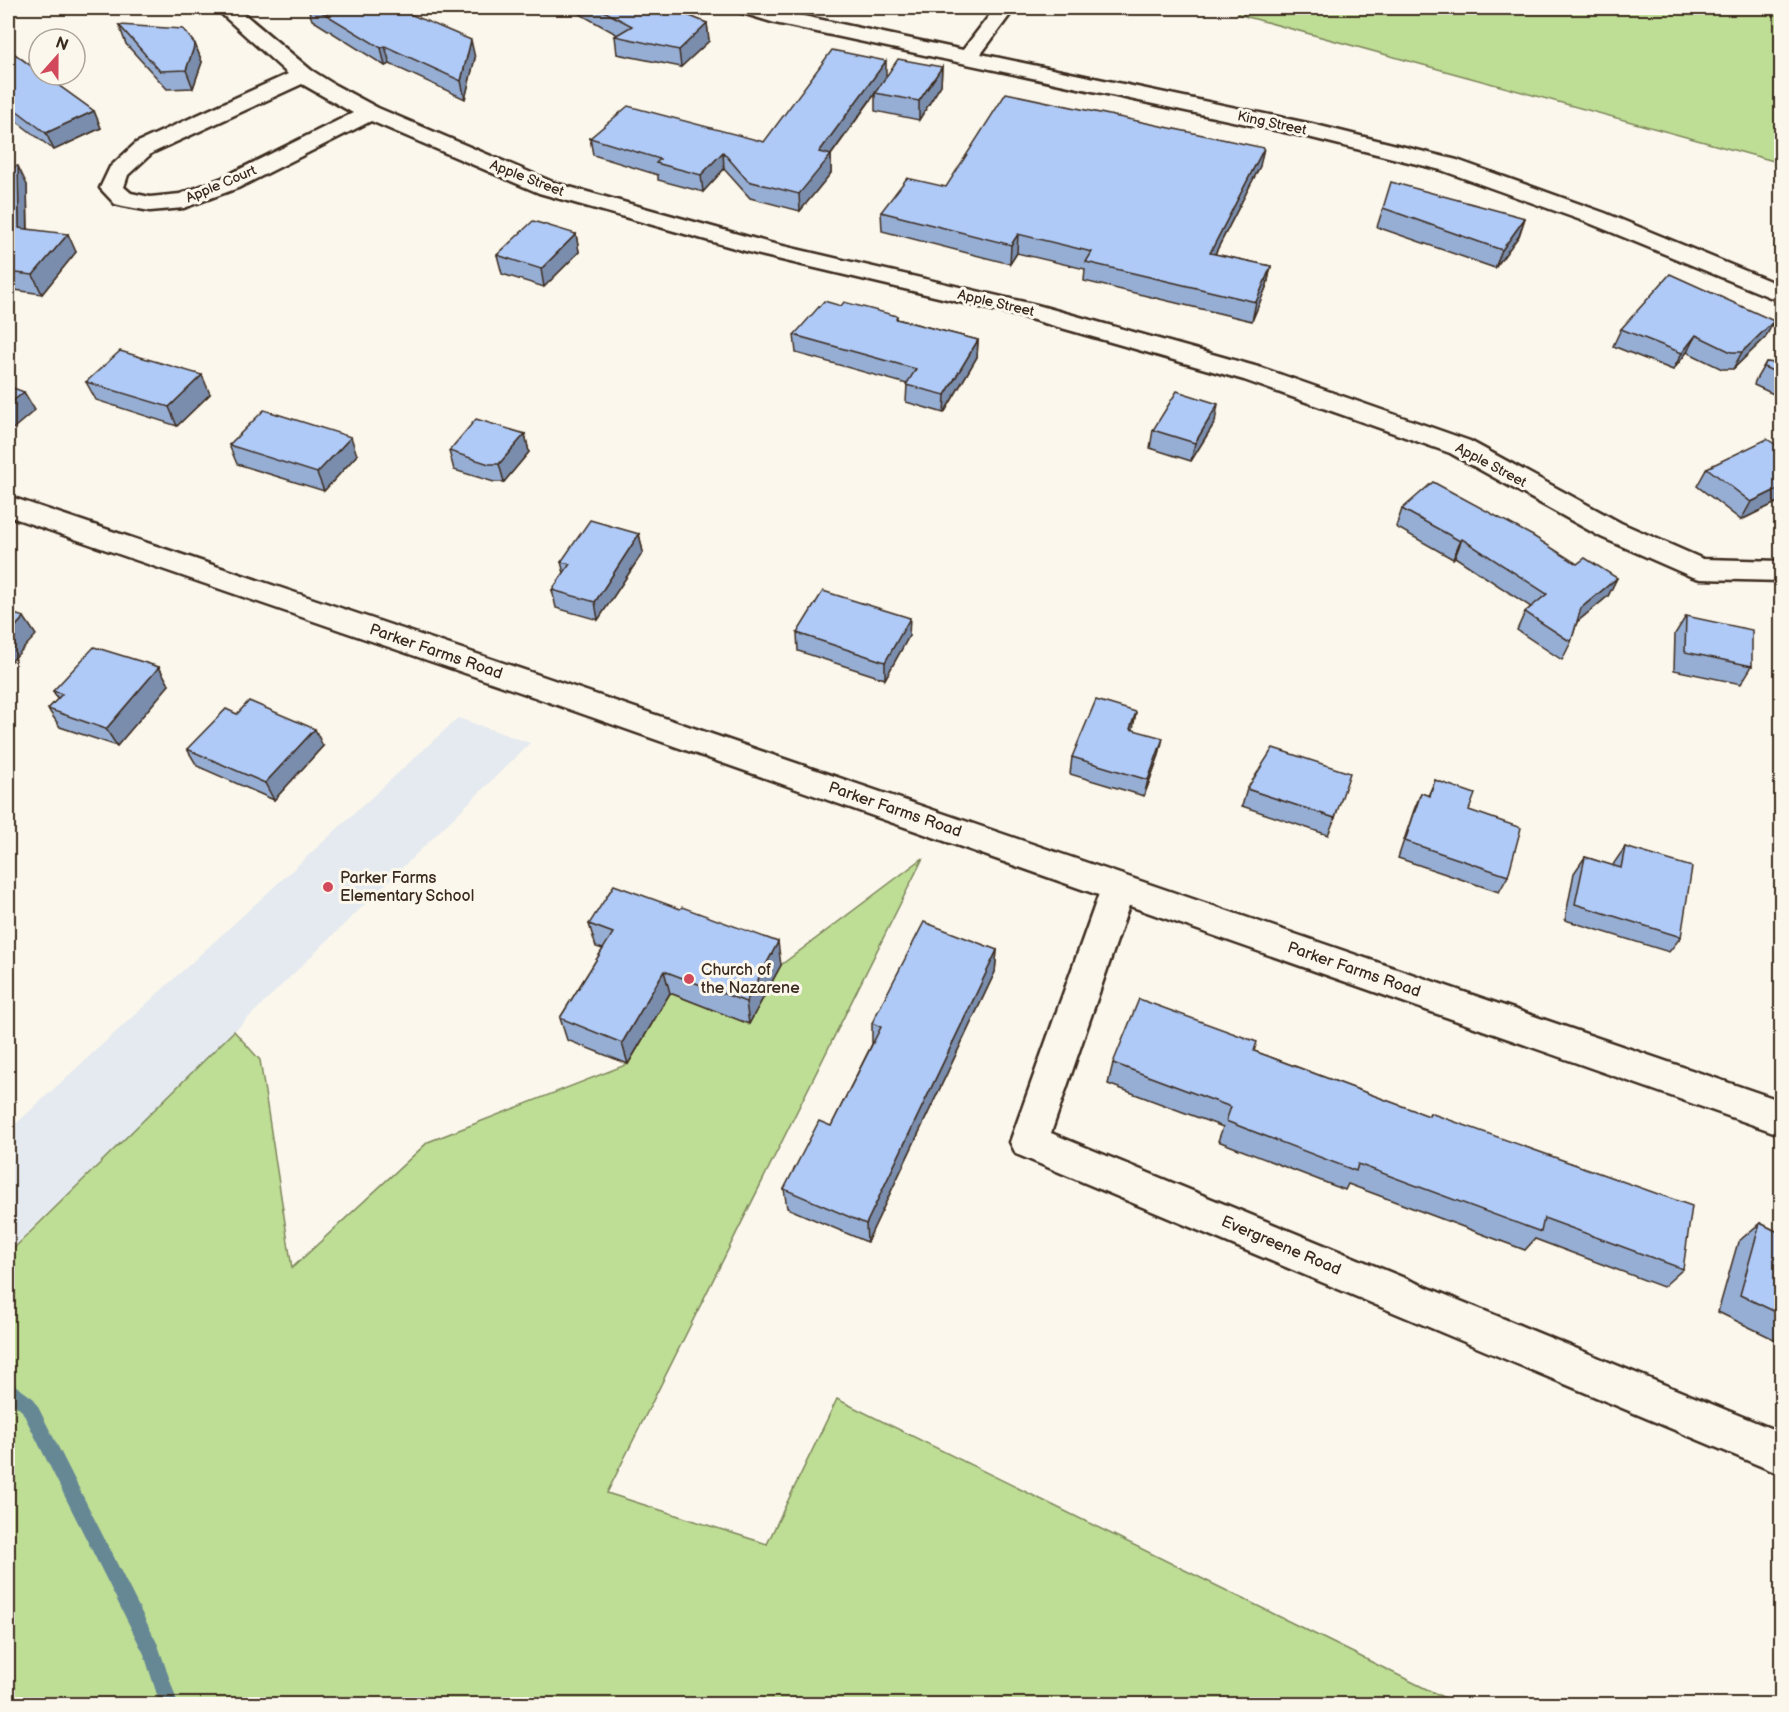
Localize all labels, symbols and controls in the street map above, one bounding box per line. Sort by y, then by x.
north arrow [27,27,87,87]
text: N [53,33,71,55]
street label: King Street [1236,107,1309,139]
street label: Apple Street [488,156,567,200]
street label: Apple Court [183,161,259,206]
street label: Apple Street [956,286,1037,320]
street label: Apple Street [1453,439,1530,491]
street label: Parker Farms Road [367,620,505,684]
street label: Parker Farms Road [826,778,964,842]
place label: Parker Farms Elementary School [340,869,474,906]
marker: Parker Farms Elementary School [321,880,335,894]
street label: Parker Farms Road [1285,938,1423,1002]
place label: Church of the Nazarene [701,961,800,998]
marker: Church of the Nazarene [682,972,696,986]
street label: Evergreene Road [1218,1212,1344,1280]

